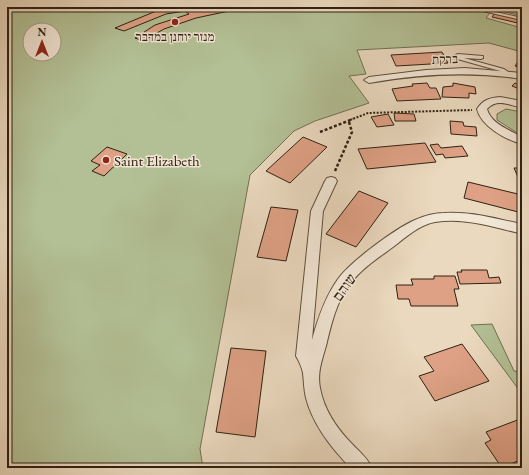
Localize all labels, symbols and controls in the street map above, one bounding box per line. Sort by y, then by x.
marker: מנזר יוחנן במדבר [170,17,180,27]
north arrow [22,22,62,62]
text: N [38,25,47,39]
place label: מנזר יוחנן במדבר [136,28,214,45]
street label: ברקת [432,50,458,68]
place label: Saint Elizabeth [114,151,200,170]
marker: Saint Elizabeth [101,155,111,165]
street label: שוהם [328,270,360,304]

